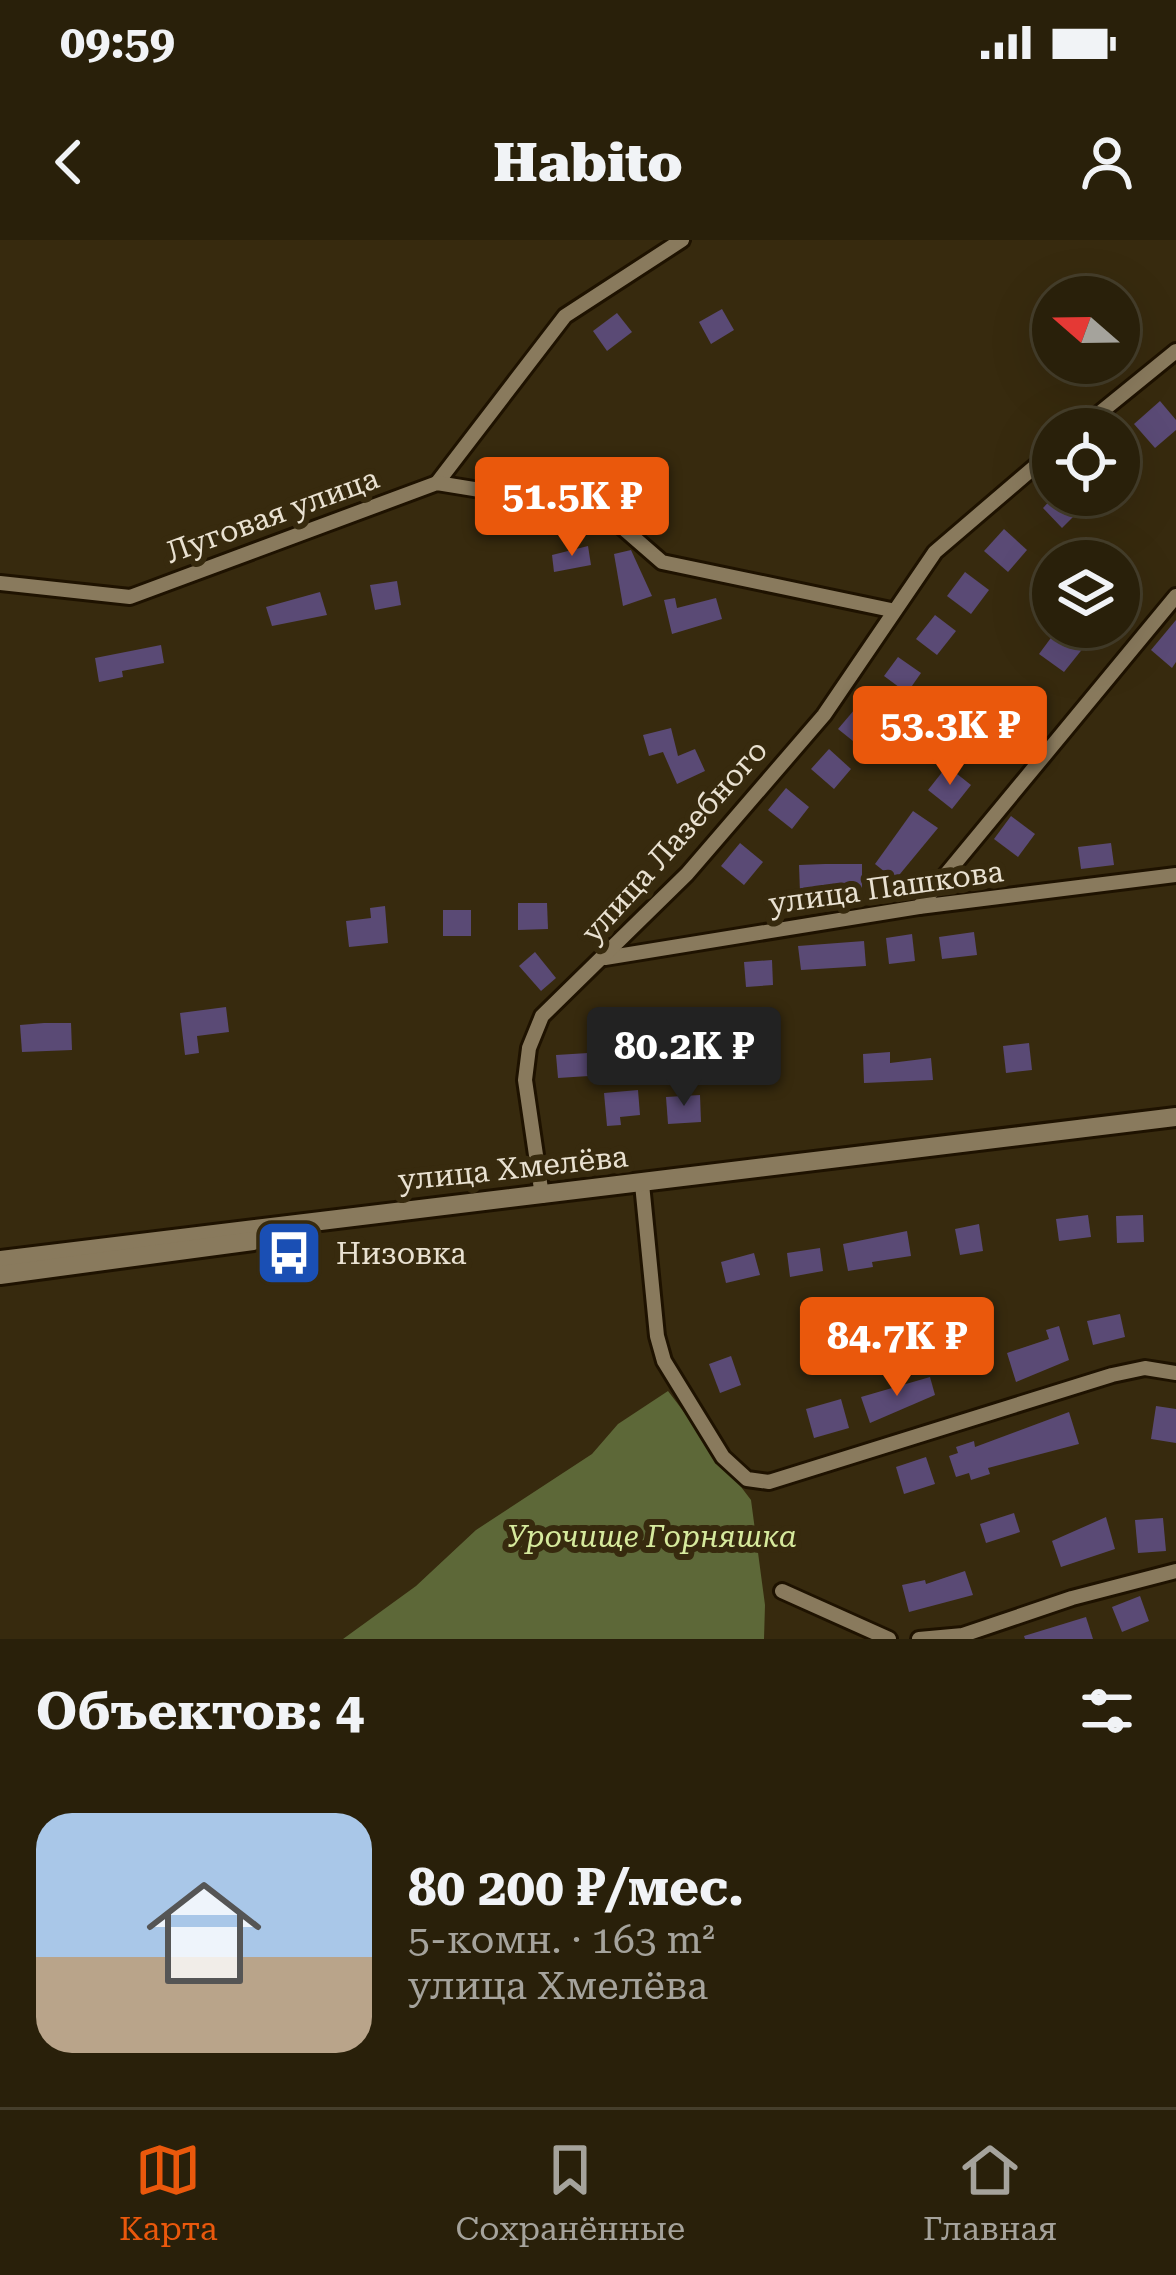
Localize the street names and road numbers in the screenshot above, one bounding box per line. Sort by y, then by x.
street label: Луговая улица [161,460,383,570]
street label: улица Лазебного [574,732,774,950]
street label: улица Пашкова [766,853,1006,921]
street label: улица Хмелёва [396,1139,630,1197]

